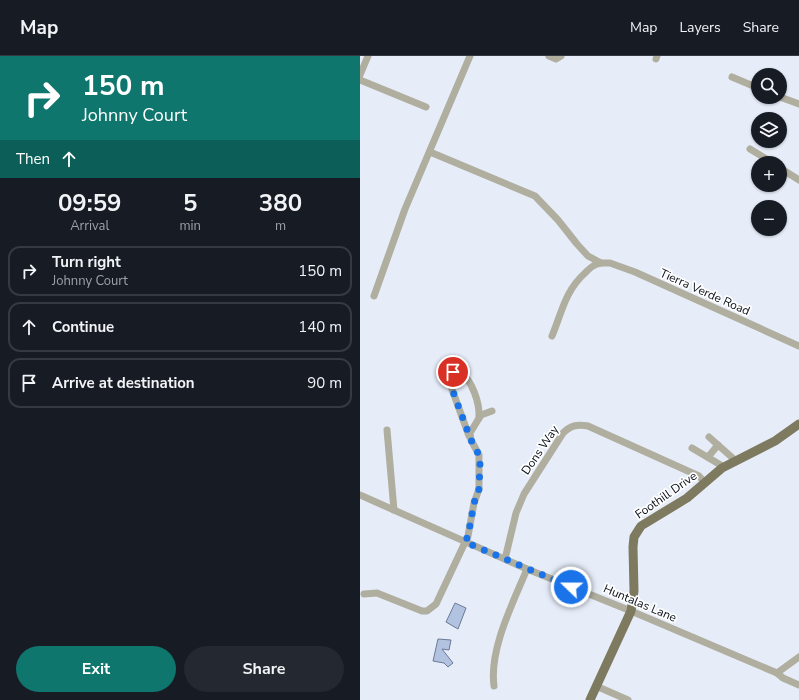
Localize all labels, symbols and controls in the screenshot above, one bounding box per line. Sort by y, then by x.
text: Map [20,15,58,41]
text: Map [630,18,657,37]
text: Layers [679,18,721,37]
text: Share [743,18,779,37]
text: 150 m [82,67,165,105]
map controls [751,68,787,236]
button: search [751,68,787,104]
icon: right [16,72,68,124]
text: Johnny Court [82,103,187,127]
button: layers [751,112,787,148]
icon: ahead [58,148,80,170]
text: Then [16,149,50,169]
button: + [751,156,787,192]
text: 09:59 [58,187,121,219]
text: 5 [183,187,197,219]
text: 380 [259,187,302,219]
button: − [751,200,787,236]
text: Arrival [70,217,109,235]
text: min [179,217,201,235]
text: m [275,217,286,235]
text: Turn right [52,252,121,272]
icon: right [18,260,40,282]
text: 150 m [298,261,342,281]
street label: Tierra Verde Road [657,265,753,319]
text: Johnny Court [52,272,128,290]
icon: ahead [18,316,40,338]
text: Continue [52,317,114,337]
text: 140 m [298,317,342,337]
pin [436,355,470,389]
icon: arrive [442,361,464,383]
icon: arrive [18,372,40,394]
text: Arrive at destination [52,373,195,393]
text: 90 m [307,373,342,393]
street label: Dons Way [518,422,563,478]
street label: Foothill Drive [632,468,700,522]
position arrow [550,566,592,608]
street label: Huntalas Lane [601,580,679,626]
button: Exit [16,646,176,692]
button: Share [184,646,344,692]

